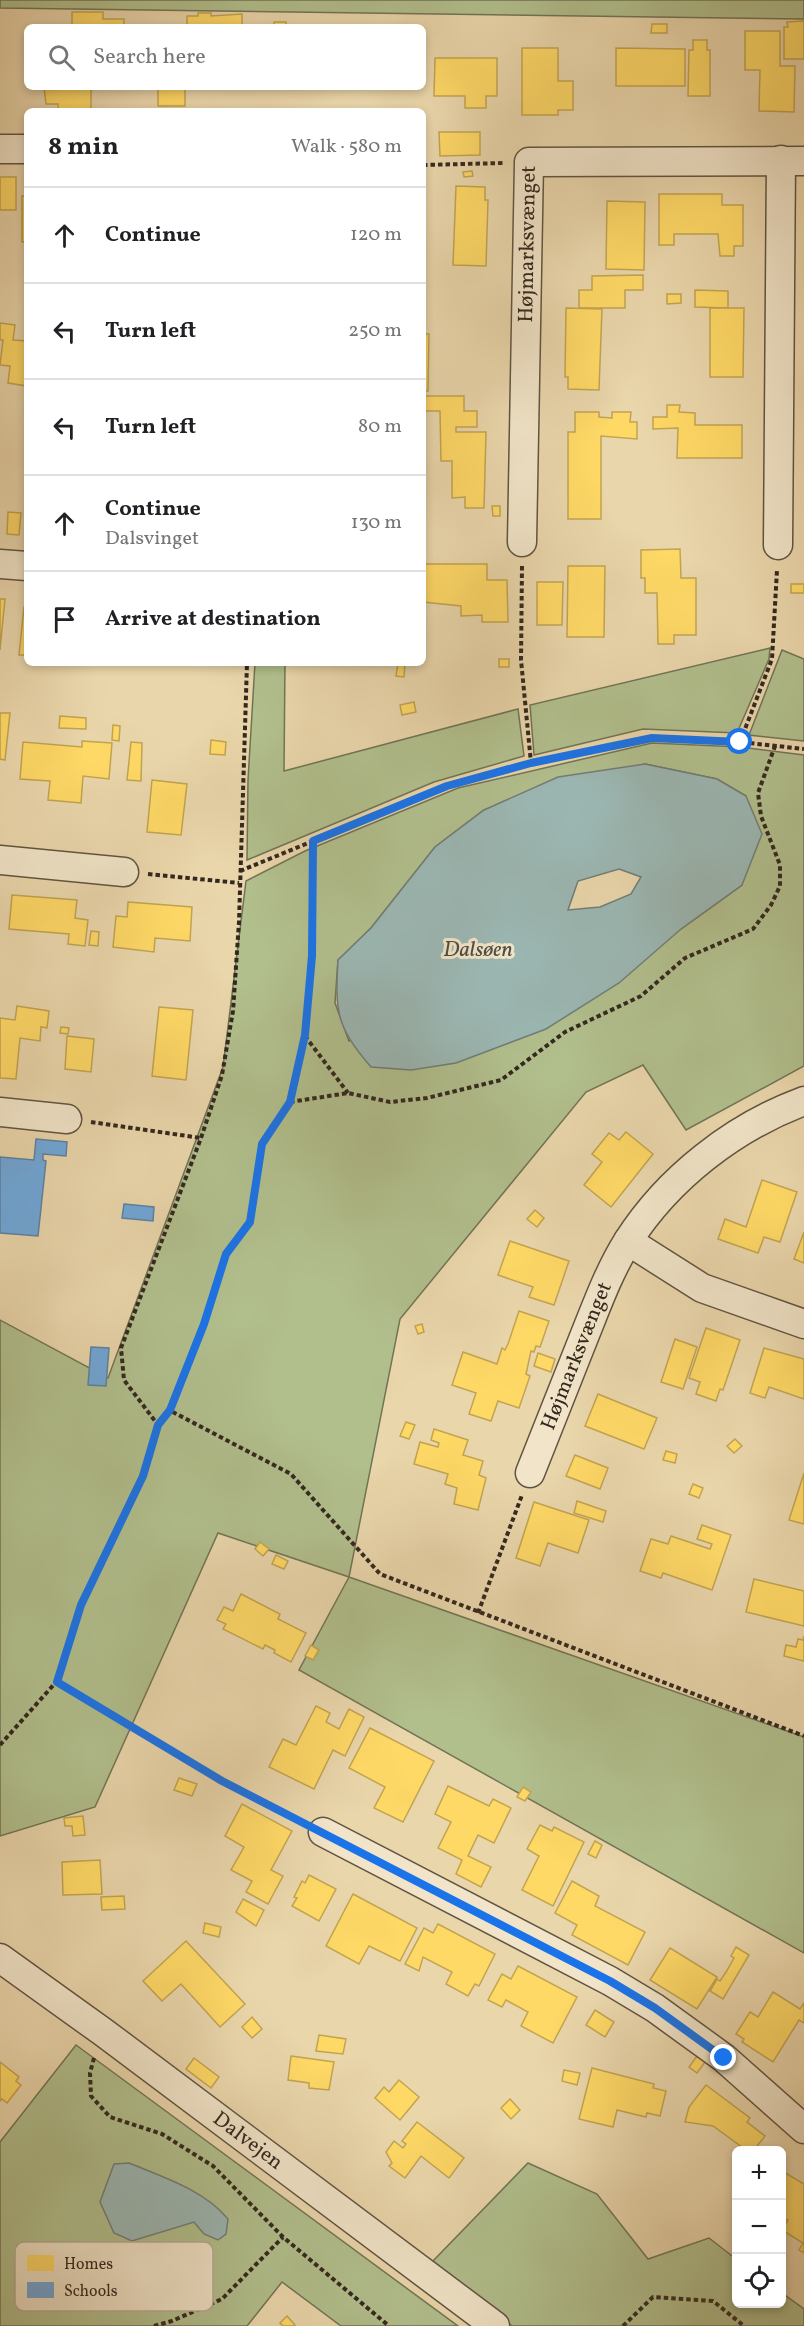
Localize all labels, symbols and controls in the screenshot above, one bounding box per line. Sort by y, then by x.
search box [24,24,426,90]
icon: search [45,41,78,74]
text: Search here [93,42,206,73]
text: 8 min [48,129,119,165]
text: Walk · 580 m [291,133,402,161]
street label: Højmarksvænget [512,165,543,323]
icon: ahead [48,219,81,252]
text: Continue [105,220,201,251]
text: 120 m [350,221,402,249]
icon: left [48,315,81,348]
text: Turn left [105,316,196,347]
text: 250 m [348,317,402,345]
icon: left [48,411,81,444]
text: Turn left [105,412,196,443]
text: 80 m [358,413,402,441]
text: Continue [105,494,201,525]
icon: ahead [48,507,81,540]
text: 130 m [351,509,402,537]
text: Dalsvinget [105,525,199,553]
icon: arrive [48,603,81,636]
text: Arrive at destination [105,604,321,635]
route start [726,728,752,754]
water label: Dalsøen [443,935,513,966]
street label: Højmarksvænget [534,1277,619,1434]
route end [710,2044,736,2070]
street label: Dalvejen [207,2105,289,2177]
map controls [732,2146,786,2308]
button: + [732,2146,786,2200]
button: − [732,2200,786,2254]
legend [15,2242,213,2311]
text: Homes [64,2254,113,2276]
button: locate [732,2254,786,2308]
text: Schools [64,2281,118,2303]

